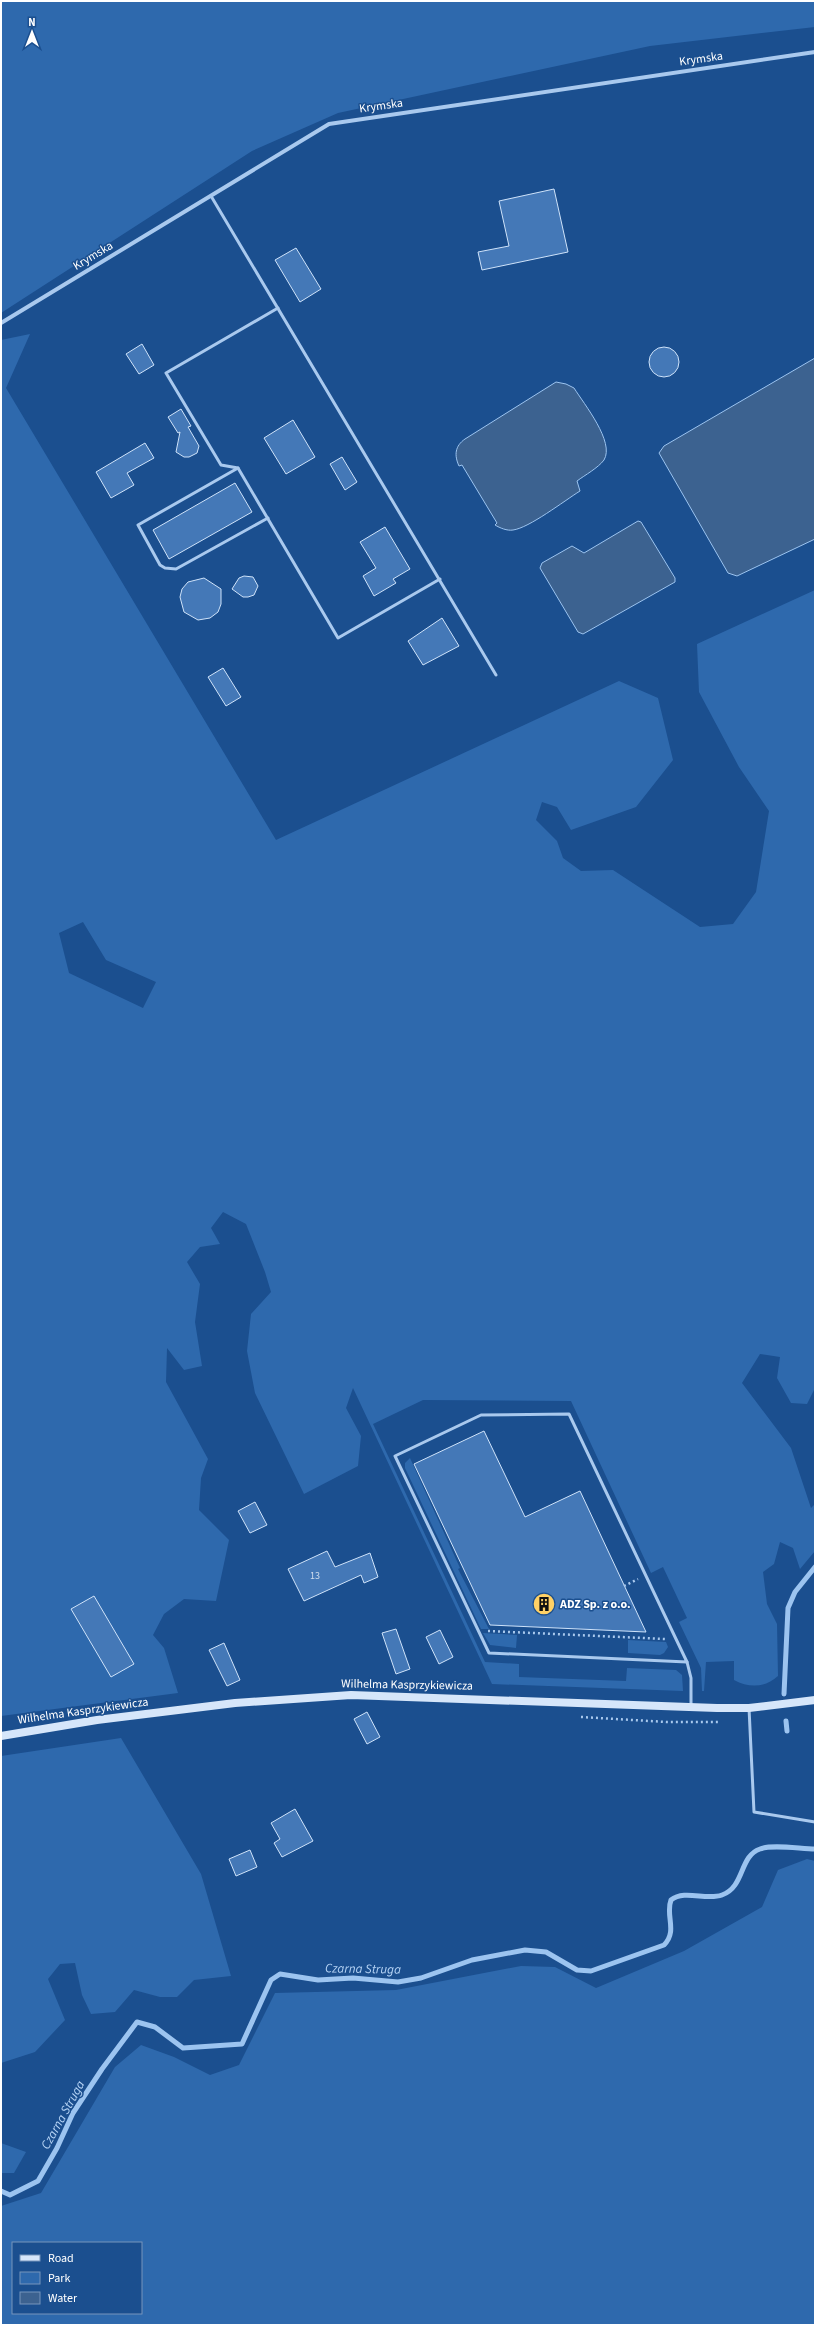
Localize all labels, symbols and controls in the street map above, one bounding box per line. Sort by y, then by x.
north arrow [12,12,52,52]
text: N [28,15,36,30]
street label: Krymska [678,48,724,70]
street label: Krymska [358,95,404,117]
street label: Krymska [70,237,116,275]
house number: 13 [310,1569,320,1583]
building icon: ADZ Sp. z o.o. [531,1591,557,1617]
place label: ADZ Sp. z o.o. [559,1596,631,1613]
street label: Wilhelma Kasprzykiewicza [341,1675,473,1695]
street label: Wilhelma Kasprzykiewicza [17,1693,149,1729]
water label: Czarna Struga [325,1959,401,1979]
water label: Czarna Struga [37,2077,89,2153]
legend [12,2242,142,2314]
text: Road [48,2250,74,2267]
text: Park [48,2270,70,2287]
text: Water [48,2290,78,2307]

